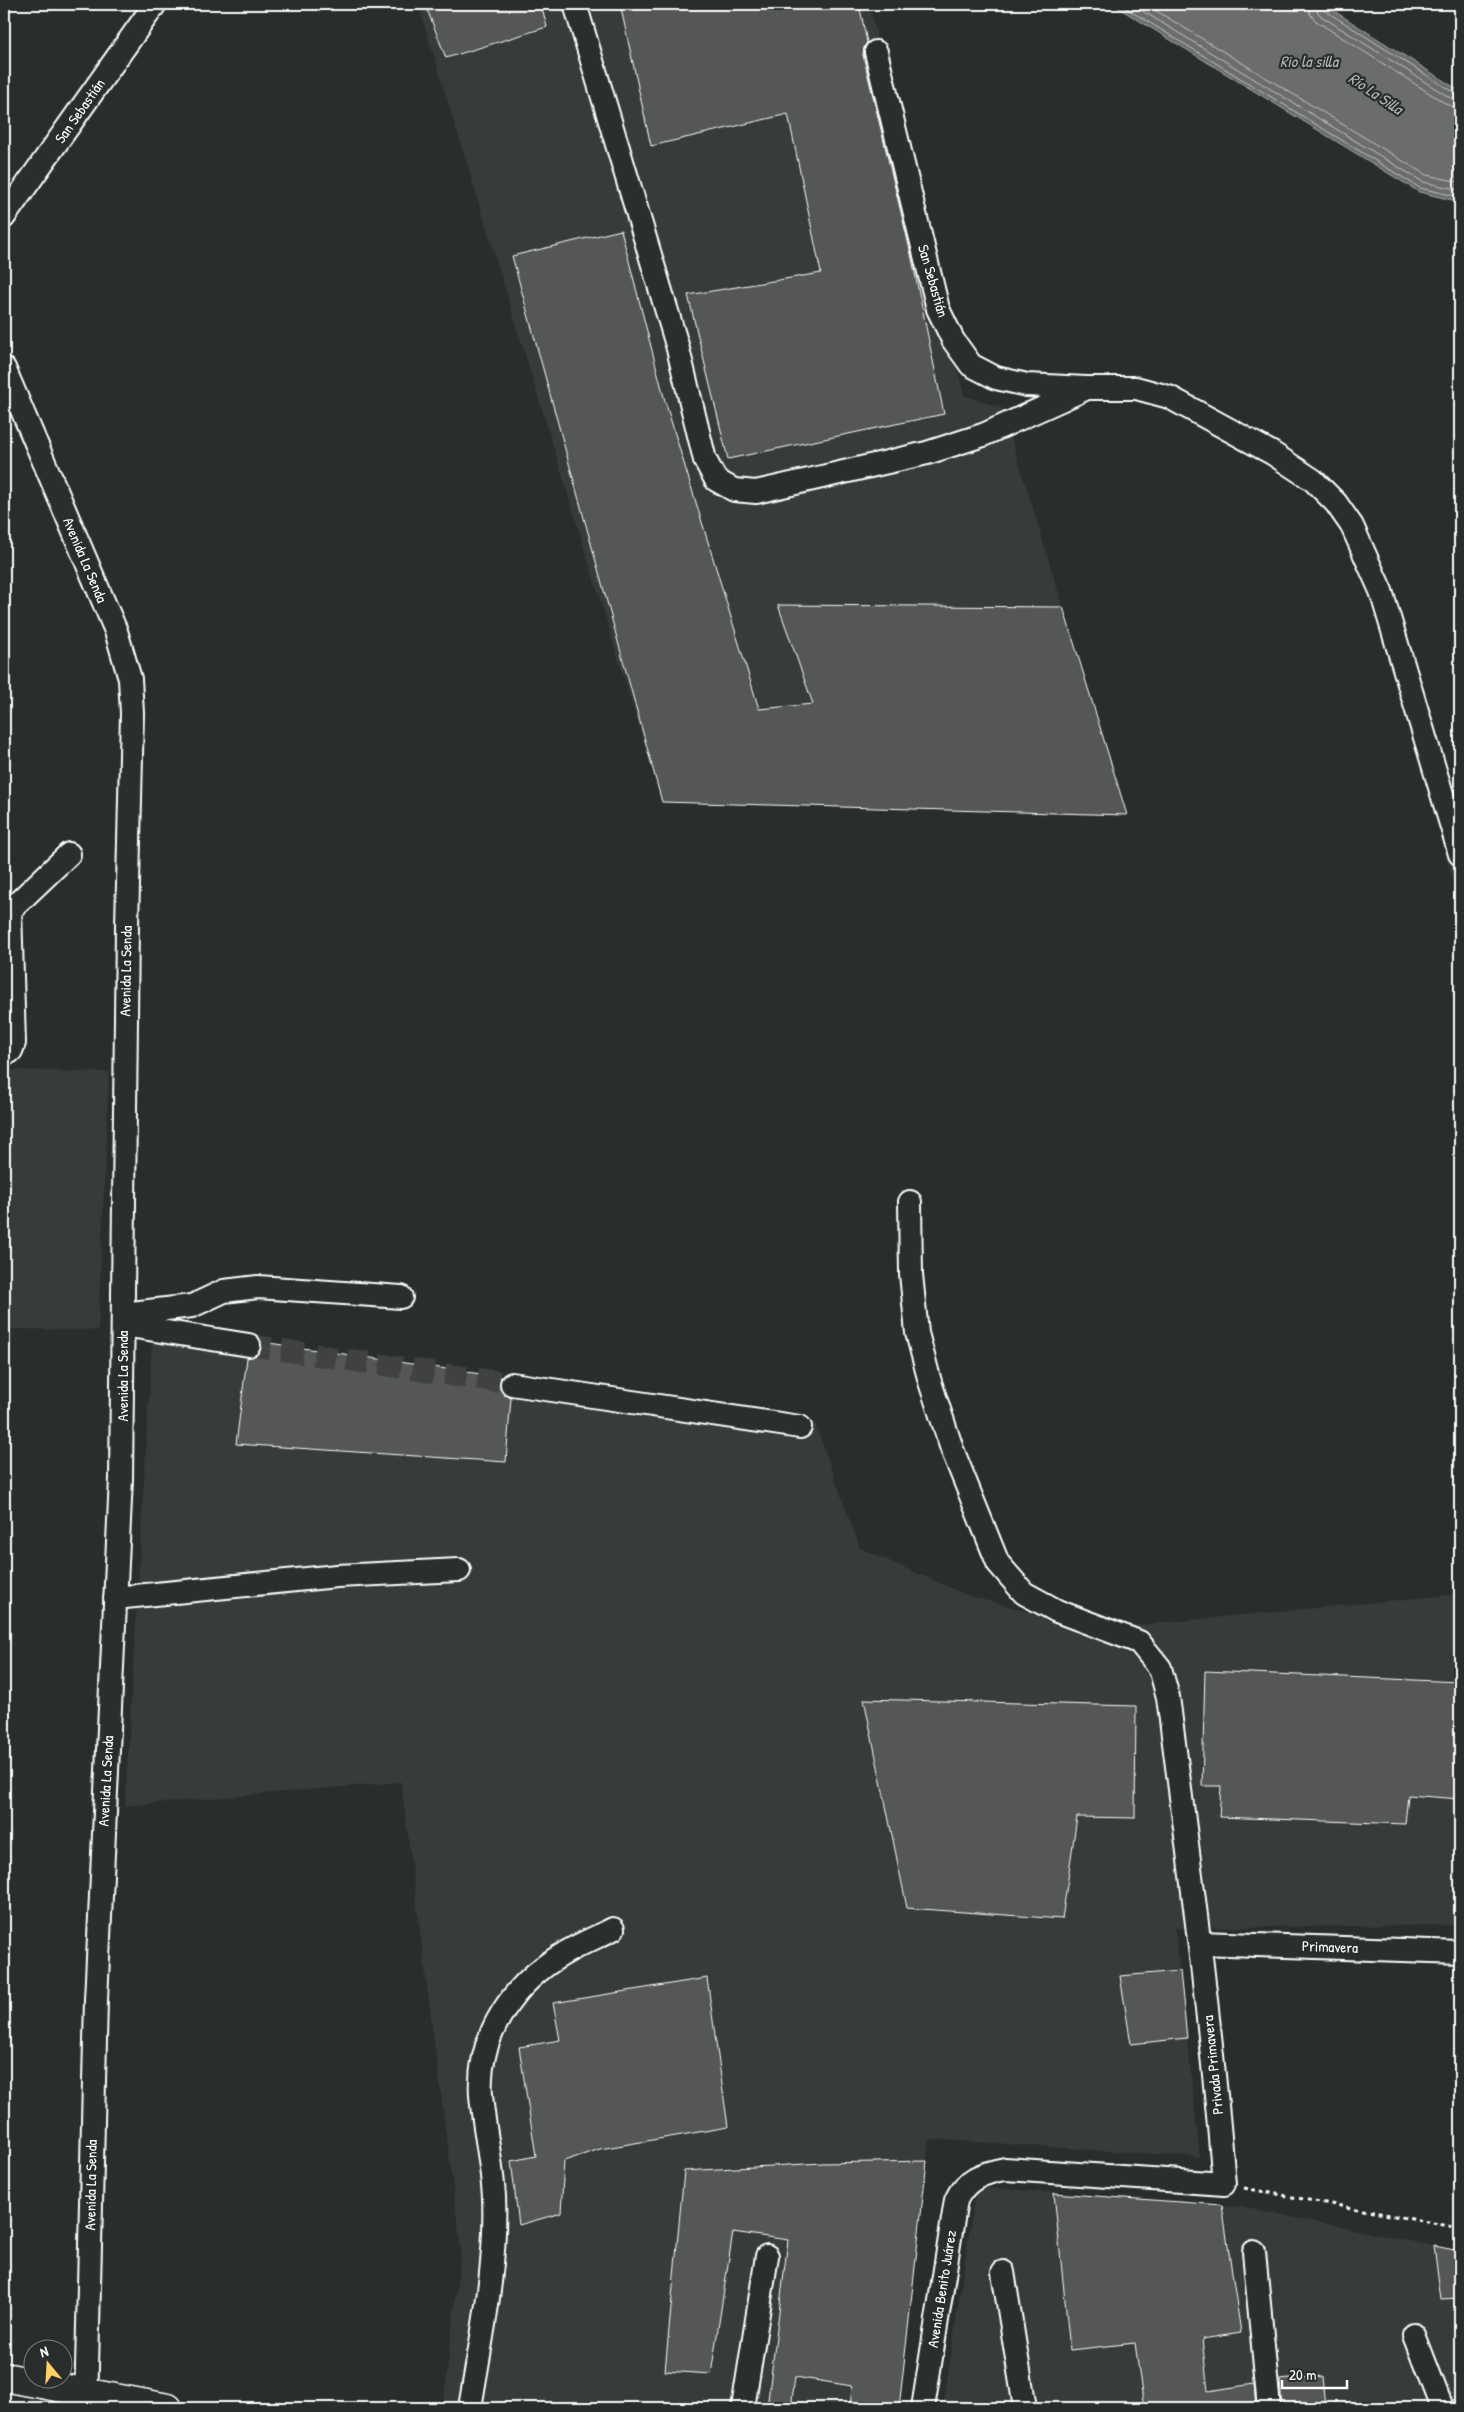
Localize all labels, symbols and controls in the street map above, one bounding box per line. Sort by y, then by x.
water label: Rio la silla [1280,50,1340,72]
water label: Río La Silla [1345,67,1409,120]
street label: San Sebastián [50,74,110,147]
street label: San Sebastián [913,242,954,320]
street label: Avenida La Senda [58,514,113,606]
street label: Avenida La Senda [114,925,137,1017]
street label: Avenida La Senda [112,1330,133,1421]
street label: Avenida La Senda [93,1735,118,1827]
street label: Primavera [1302,1935,1359,1958]
street label: Privada Primavera [1197,2014,1228,2116]
street label: Avenida La Senda [79,2139,102,2231]
street label: Avenida Benito Juárez [922,2228,961,2349]
north arrow [22,2340,72,2390]
text: N [37,2341,51,2361]
scale bar [1282,2357,1346,2389]
text: 20 m [1289,2364,1316,2385]

